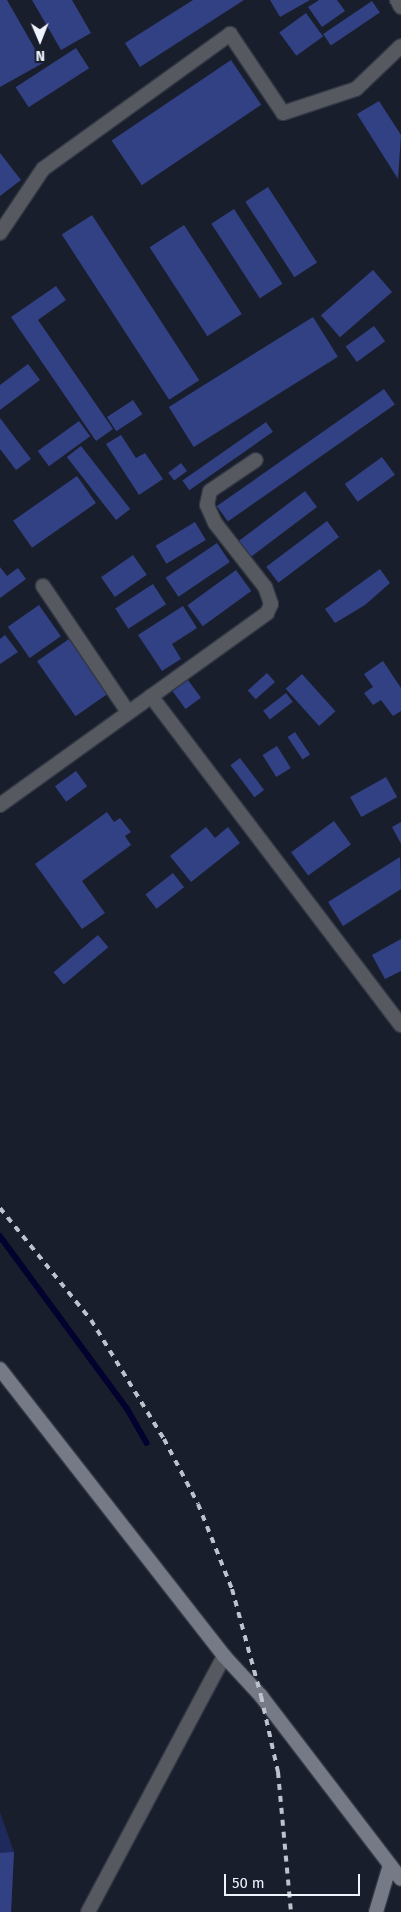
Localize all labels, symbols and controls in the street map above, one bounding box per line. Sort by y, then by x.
north arrow [15,15,65,65]
text: N [35,47,45,64]
scale bar [226,1864,362,1896]
text: 50 m [232,1874,265,1892]

